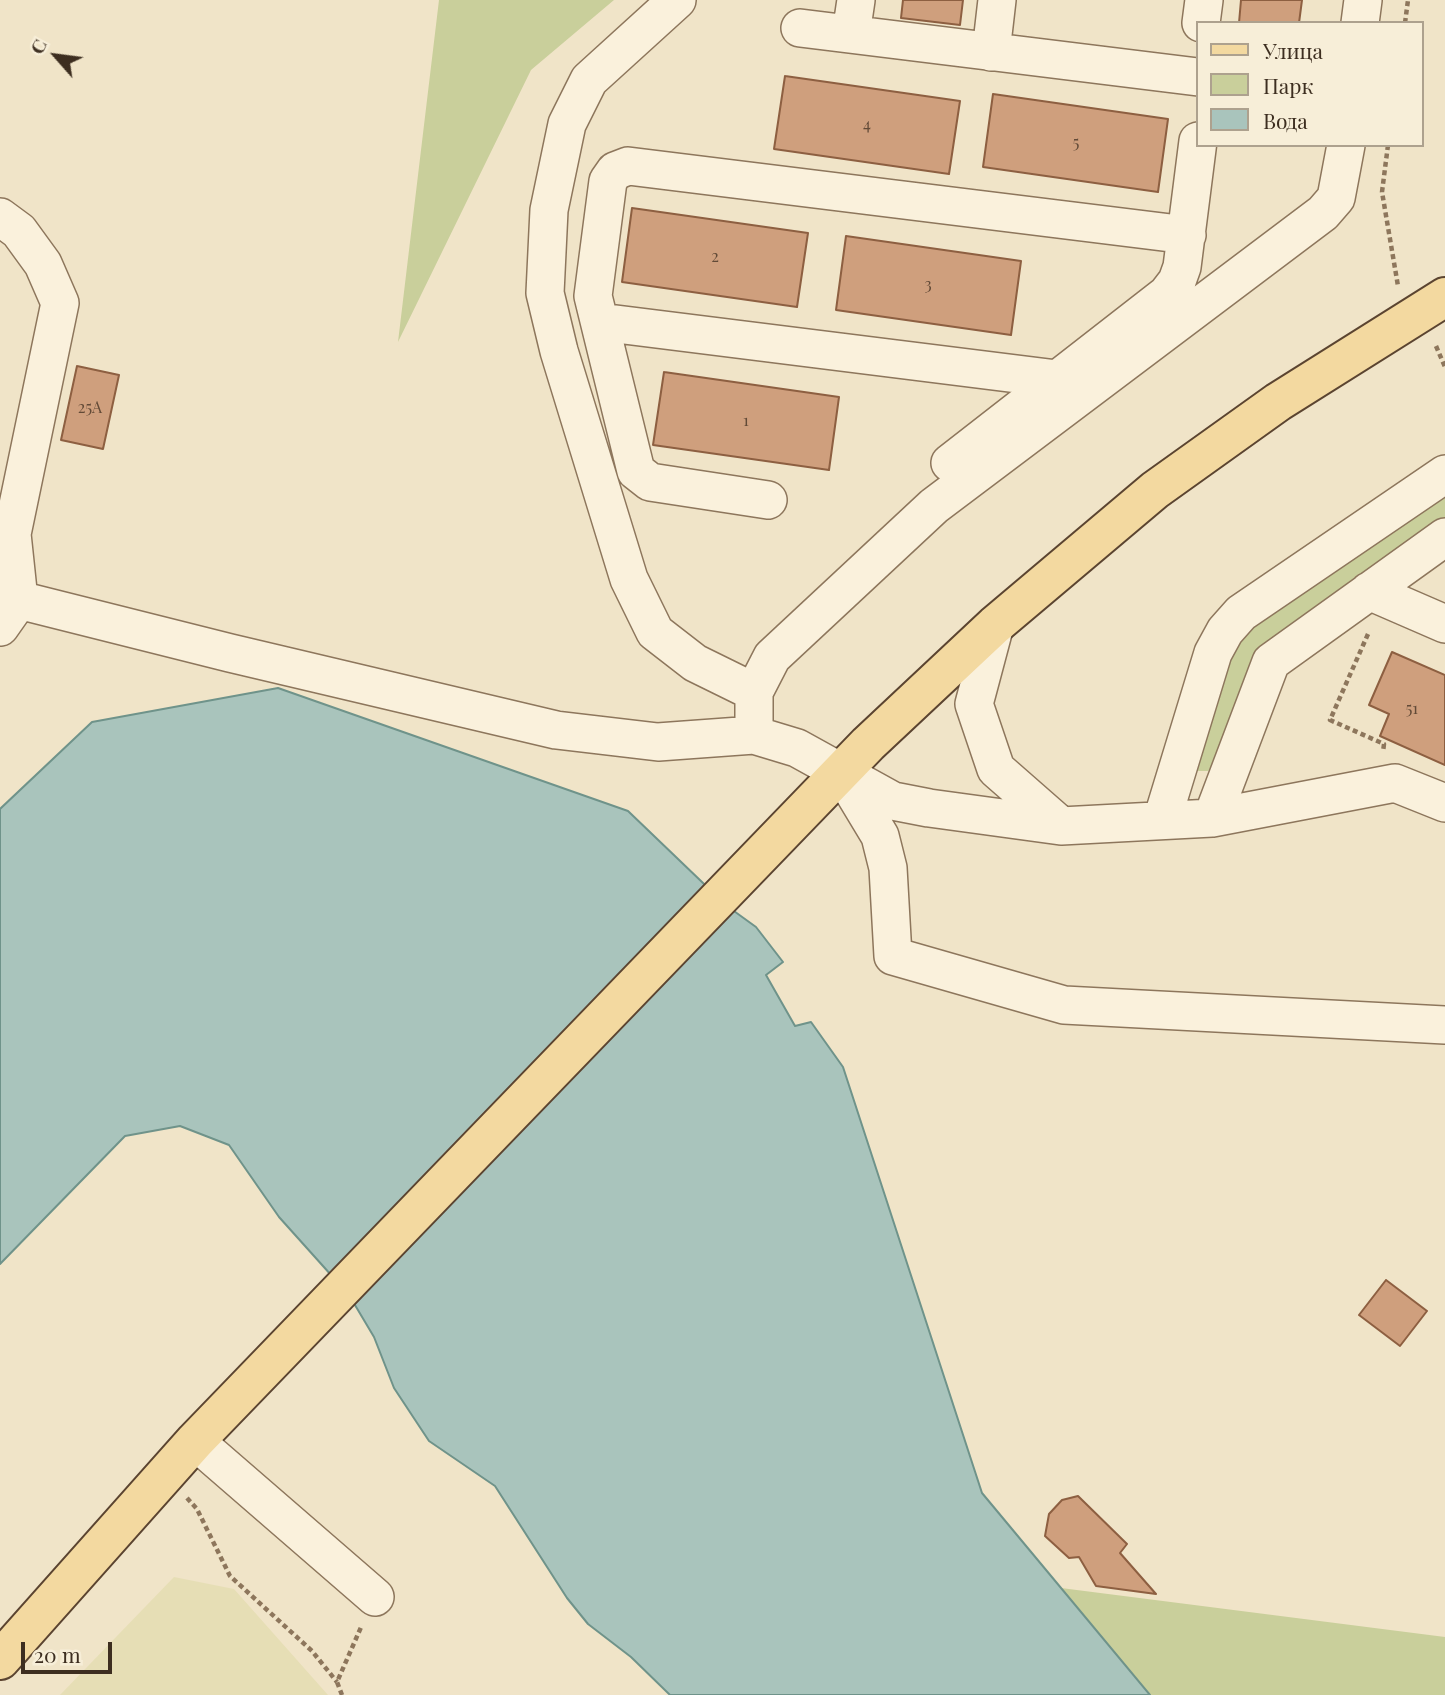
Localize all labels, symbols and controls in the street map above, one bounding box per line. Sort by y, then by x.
north arrow [21,21,91,91]
legend [1196,21,1424,147]
text: С [23,34,52,58]
text: Улица [1263,36,1323,64]
text: Парк [1263,71,1313,99]
text: Вода [1263,106,1308,134]
house number: 4 [863,115,871,135]
house number: 5 [1073,133,1079,153]
house number: 2 [711,247,719,267]
house number: 3 [924,275,932,295]
house number: 25А [78,398,102,418]
house number: 1 [743,411,749,431]
house number: 51 [1406,699,1418,719]
scale bar [24,1628,116,1672]
text: 20 m [34,1640,81,1668]

